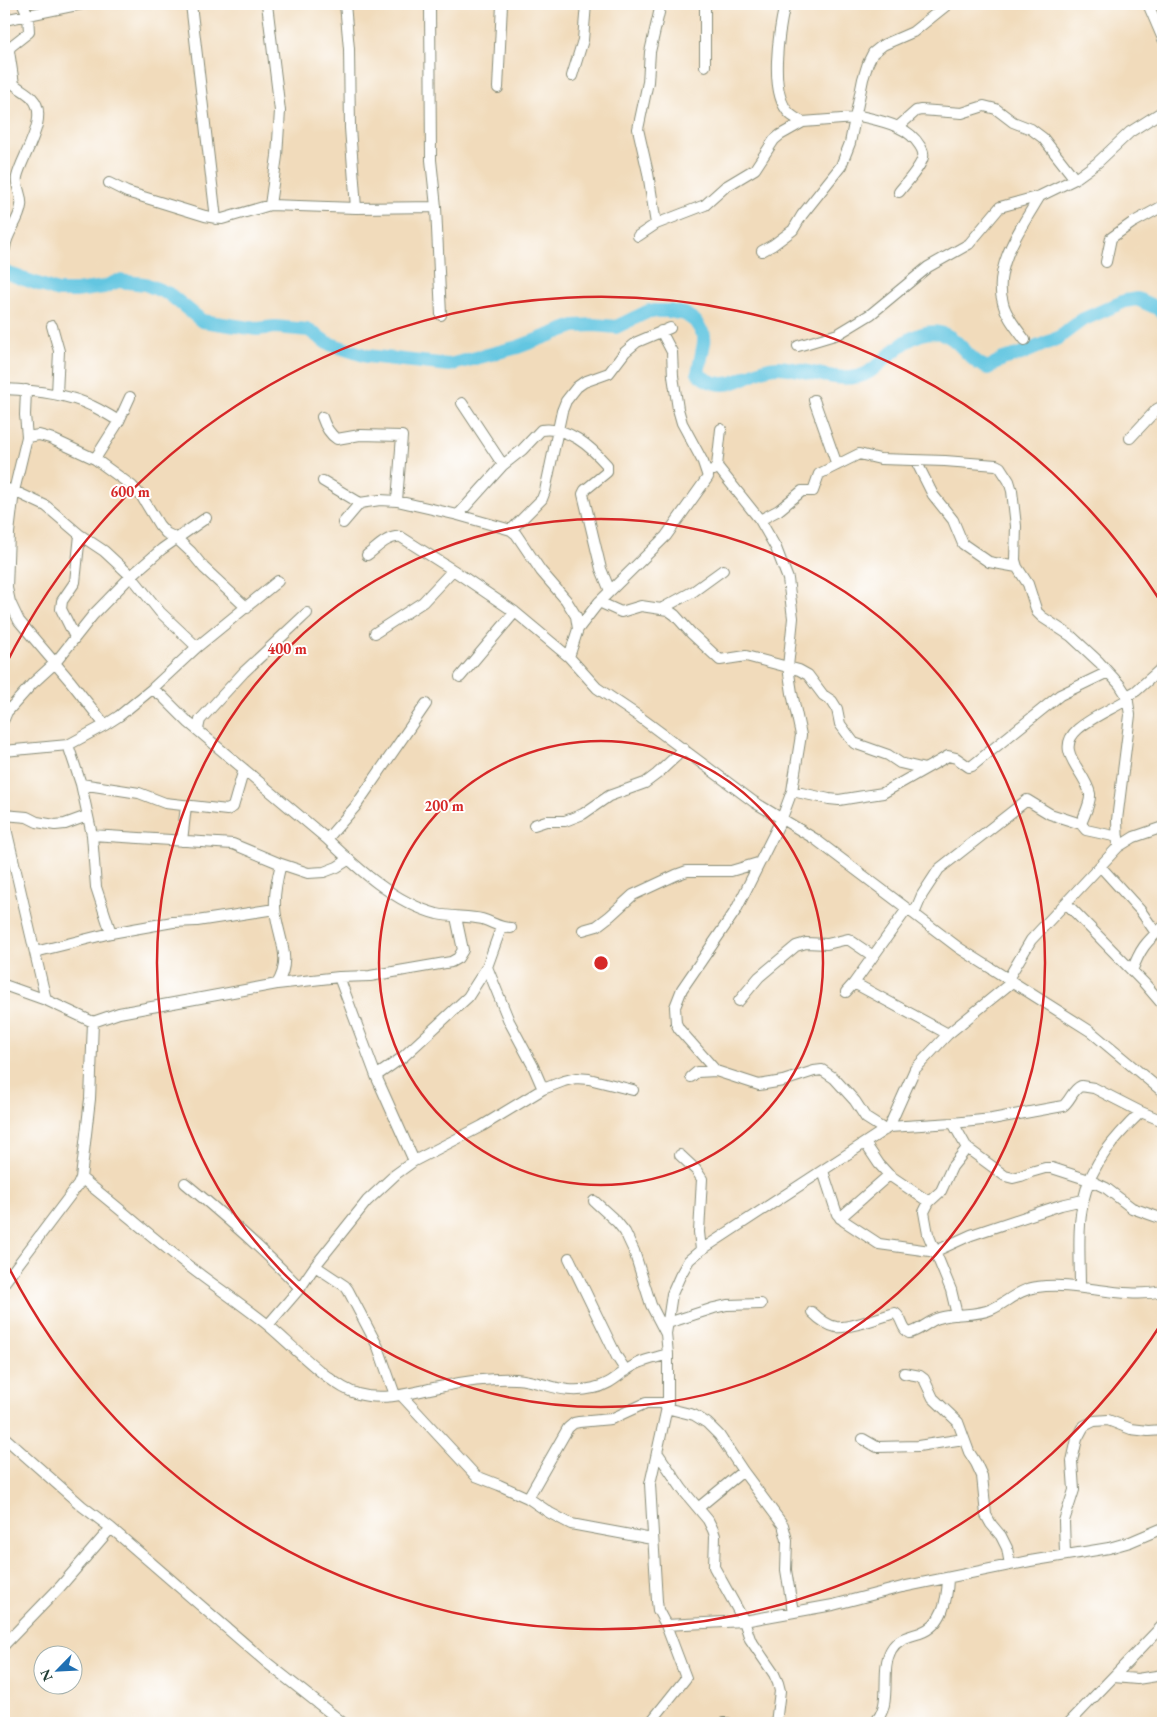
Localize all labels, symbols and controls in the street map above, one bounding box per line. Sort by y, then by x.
text: 600 m [110,482,150,501]
text: 400 m [267,639,307,658]
text: 200 m [424,796,464,815]
centre of rings [592,954,610,972]
north arrow [32,1644,82,1694]
text: N [35,1666,57,1684]

